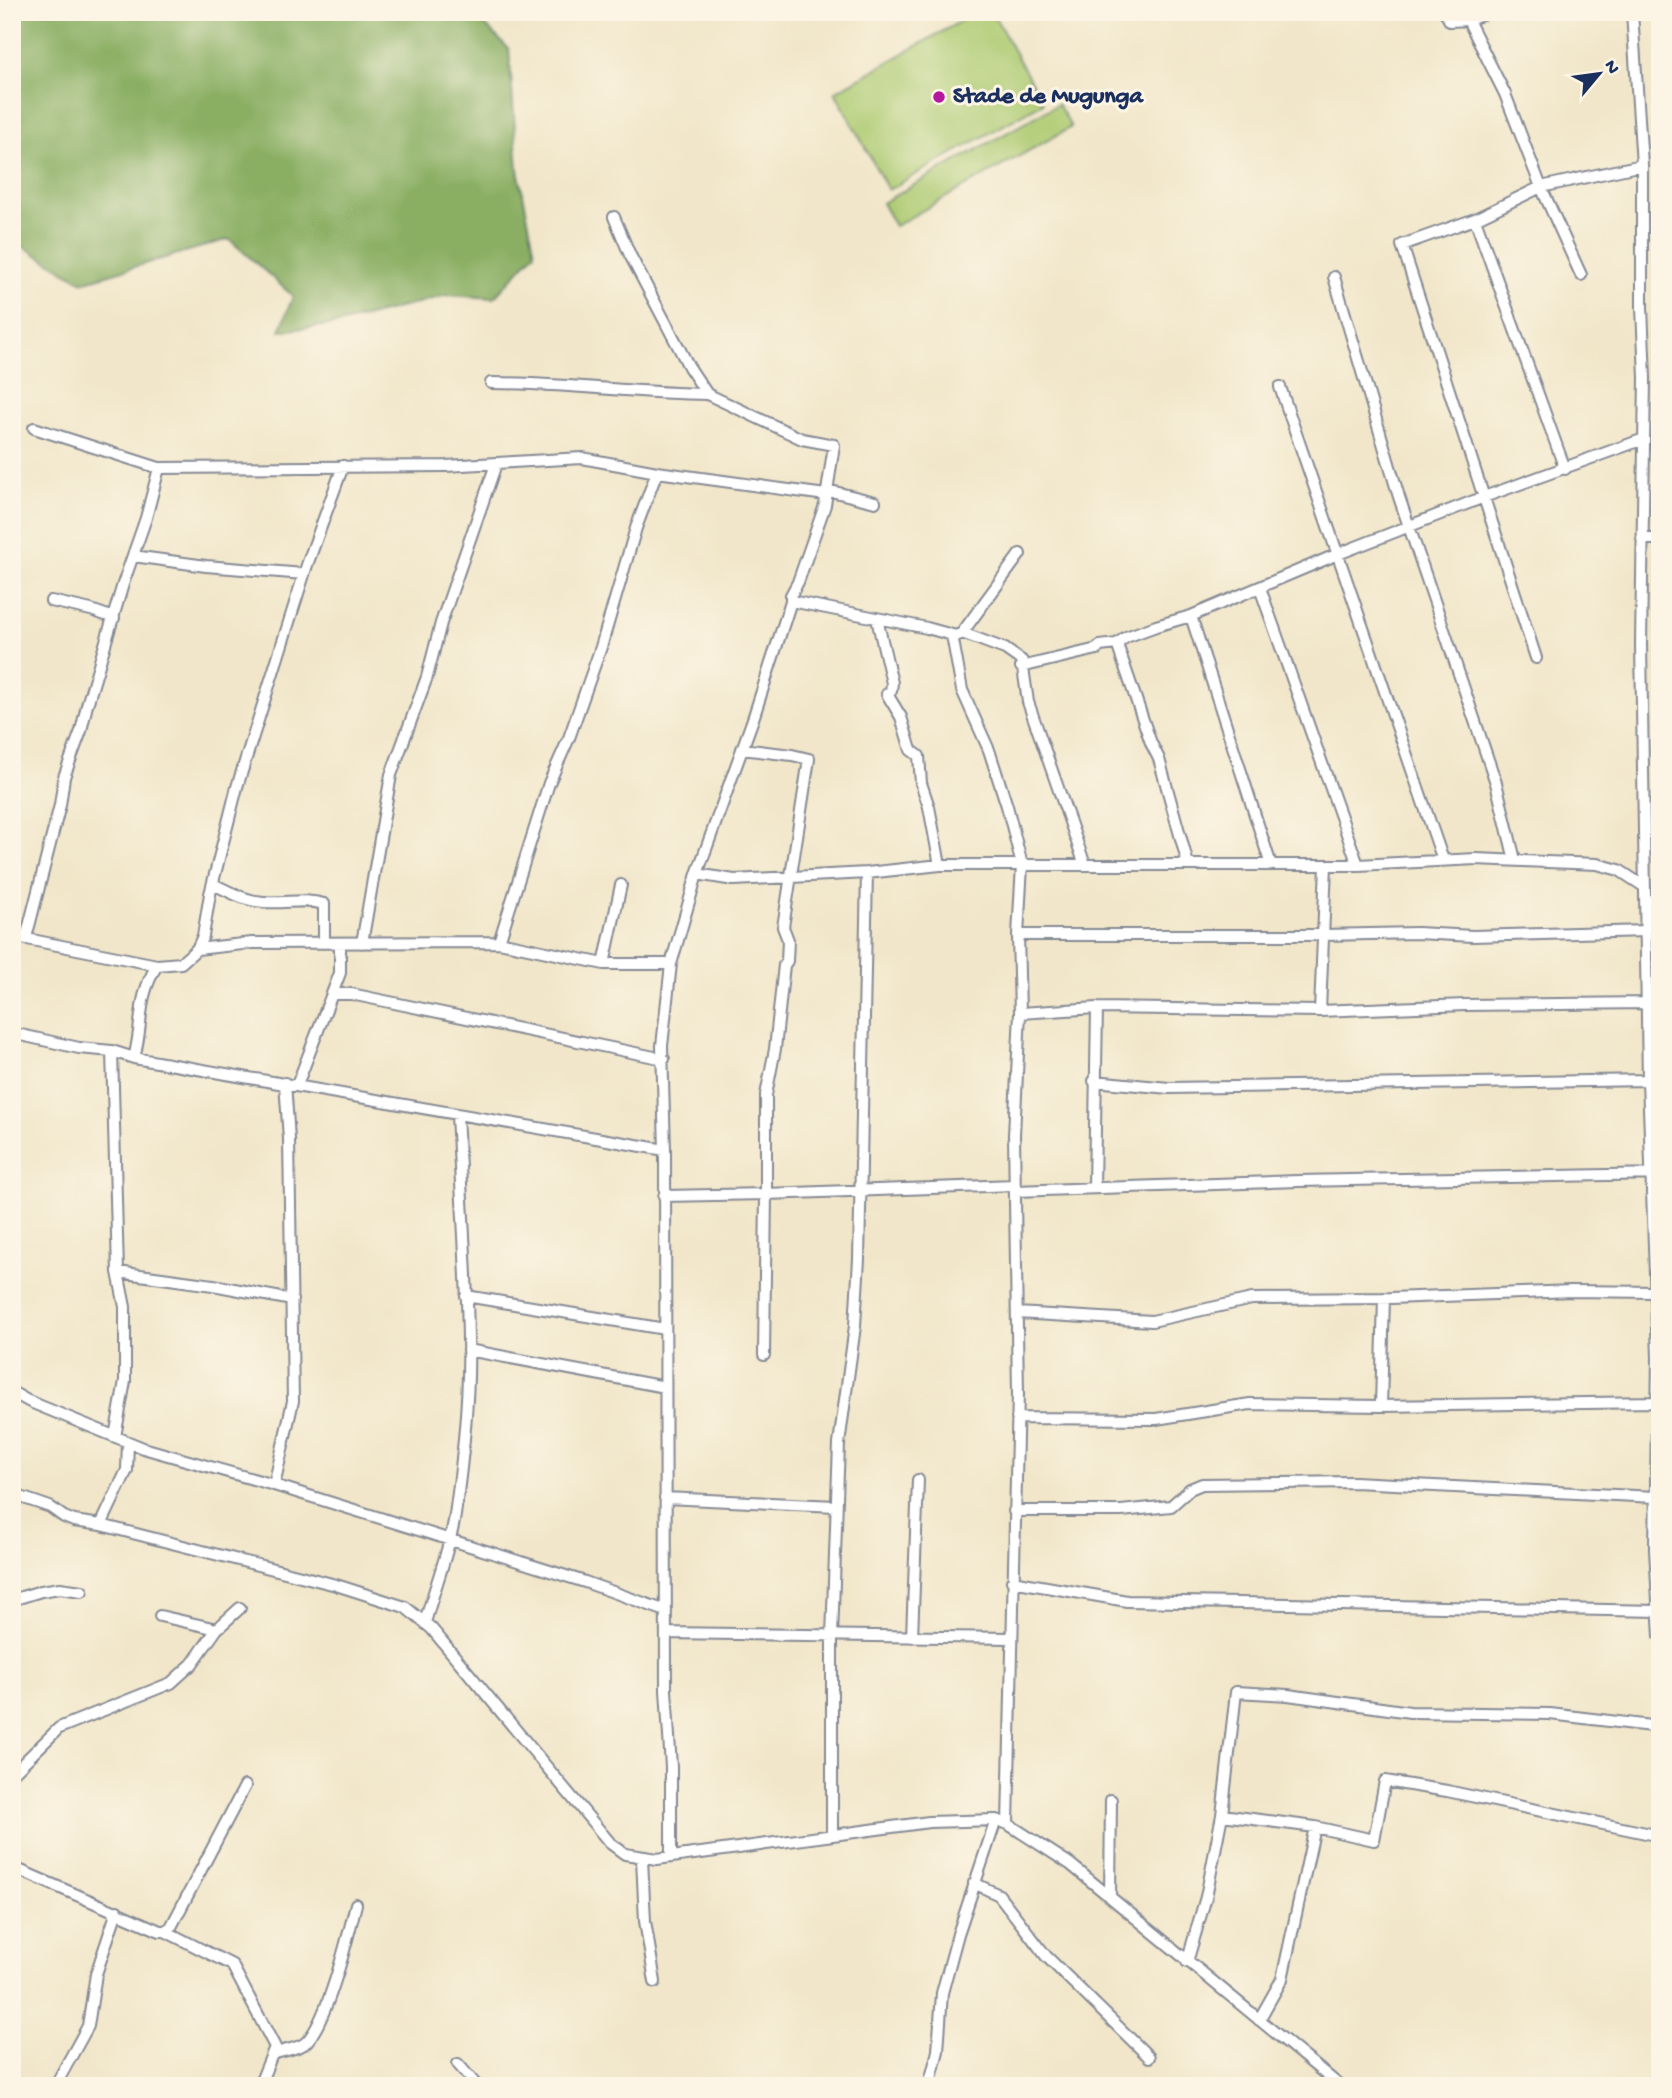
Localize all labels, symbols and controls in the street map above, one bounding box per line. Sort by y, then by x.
north arrow [1564,38,1634,108]
text: N [1598,56,1624,78]
place label: Stade de Mugunga [953,83,1144,112]
marker: Stade de Mugunga [931,89,947,105]

